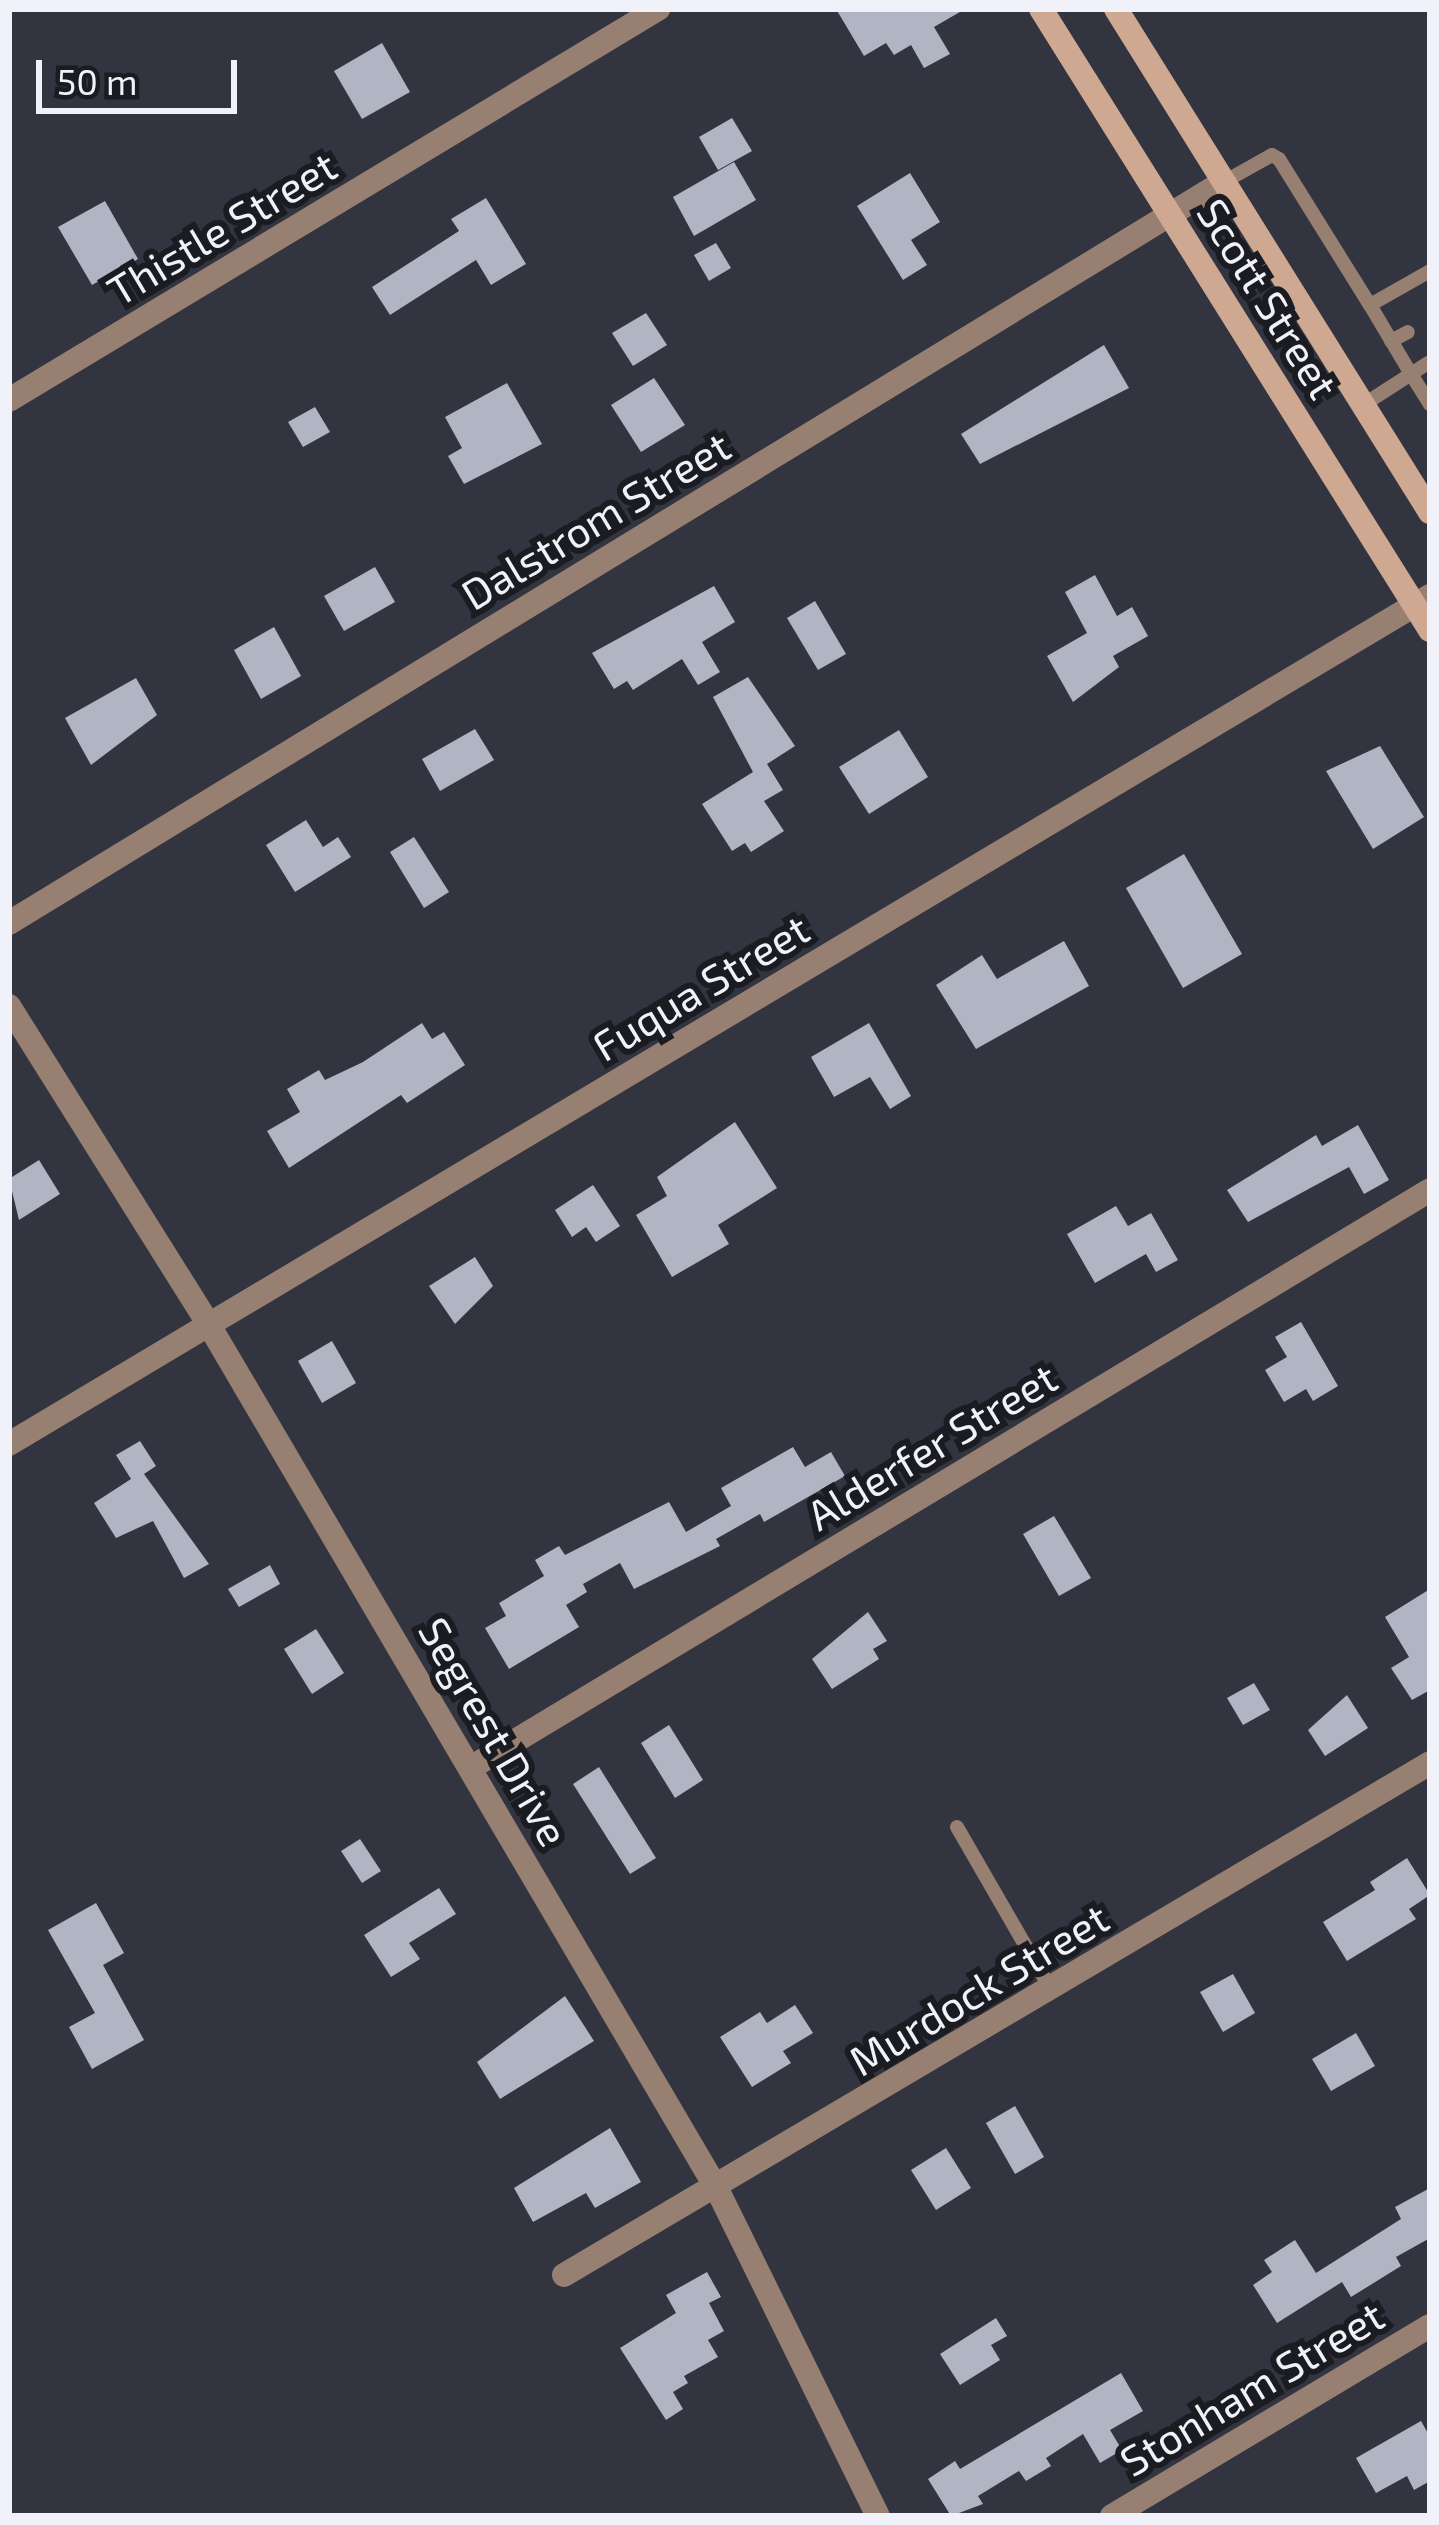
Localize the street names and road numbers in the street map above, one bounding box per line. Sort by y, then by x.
street label: Thistle Street [98,139,344,315]
street label: Scott Street [1188,189,1350,407]
street label: Dalstrom Street [452,419,738,619]
street label: Fuqua Street [583,902,817,1070]
street label: Alderfer Street [797,1350,1065,1540]
street label: Segrest Drive [409,1608,581,1854]
street label: Murdock Street [839,1891,1117,2085]
street label: Stonham Street [1110,2289,1392,2485]

